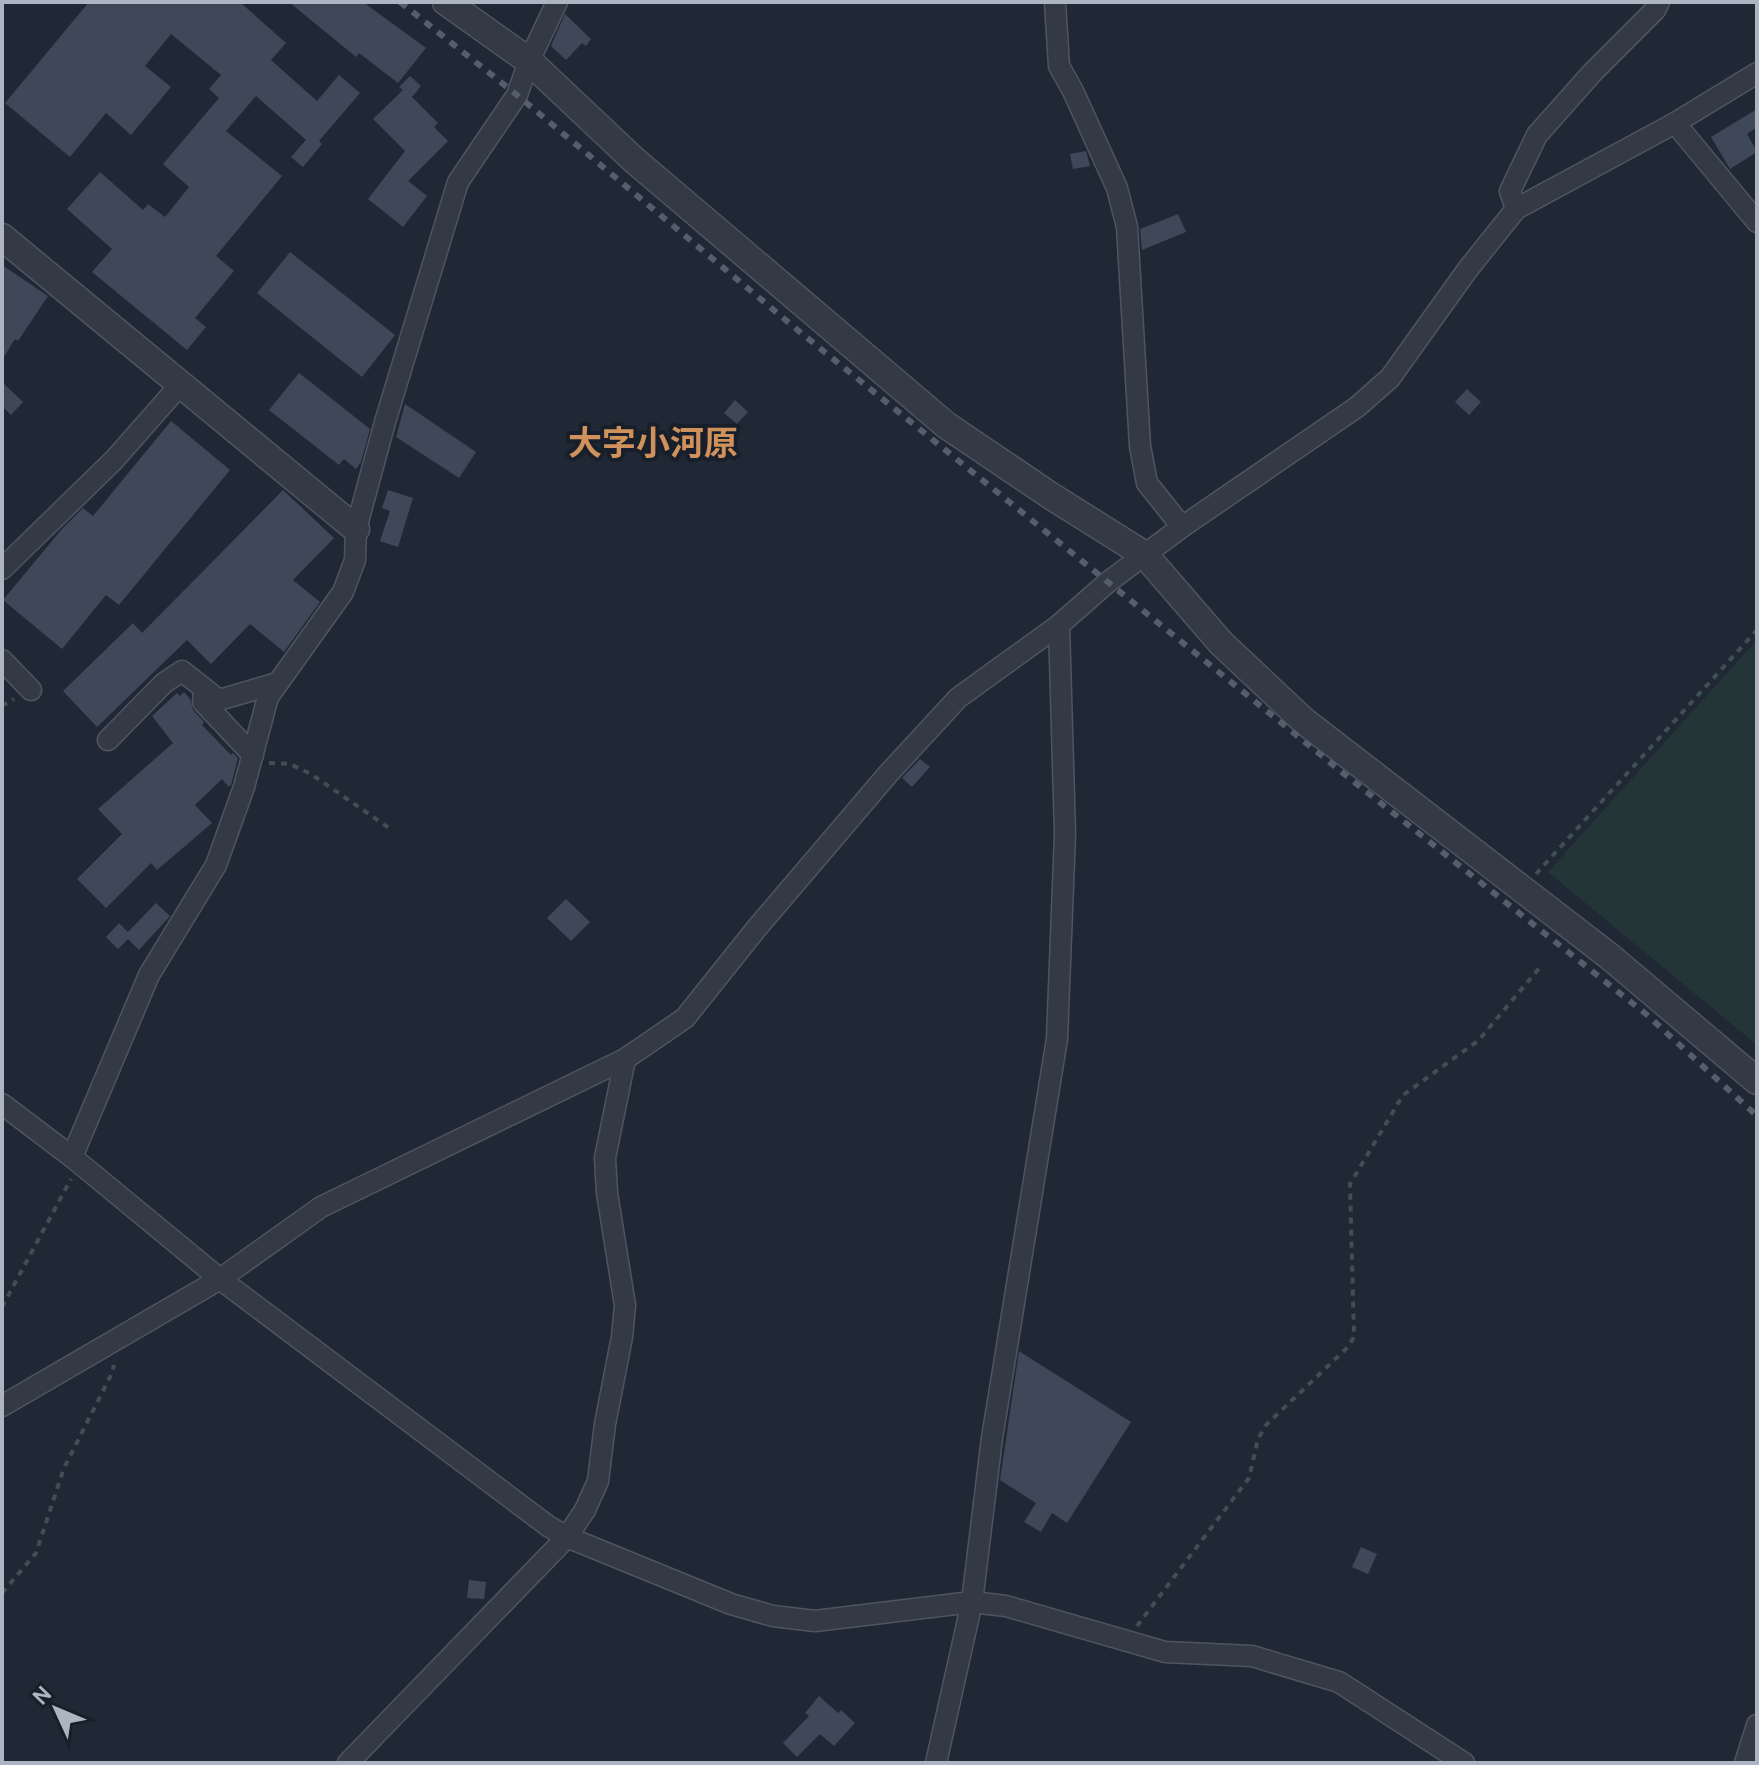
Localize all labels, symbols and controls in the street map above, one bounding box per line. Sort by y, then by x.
district label: 大字小河原 [568,422,738,464]
north arrow [16,1669,96,1749]
text: N [27,1680,57,1710]

